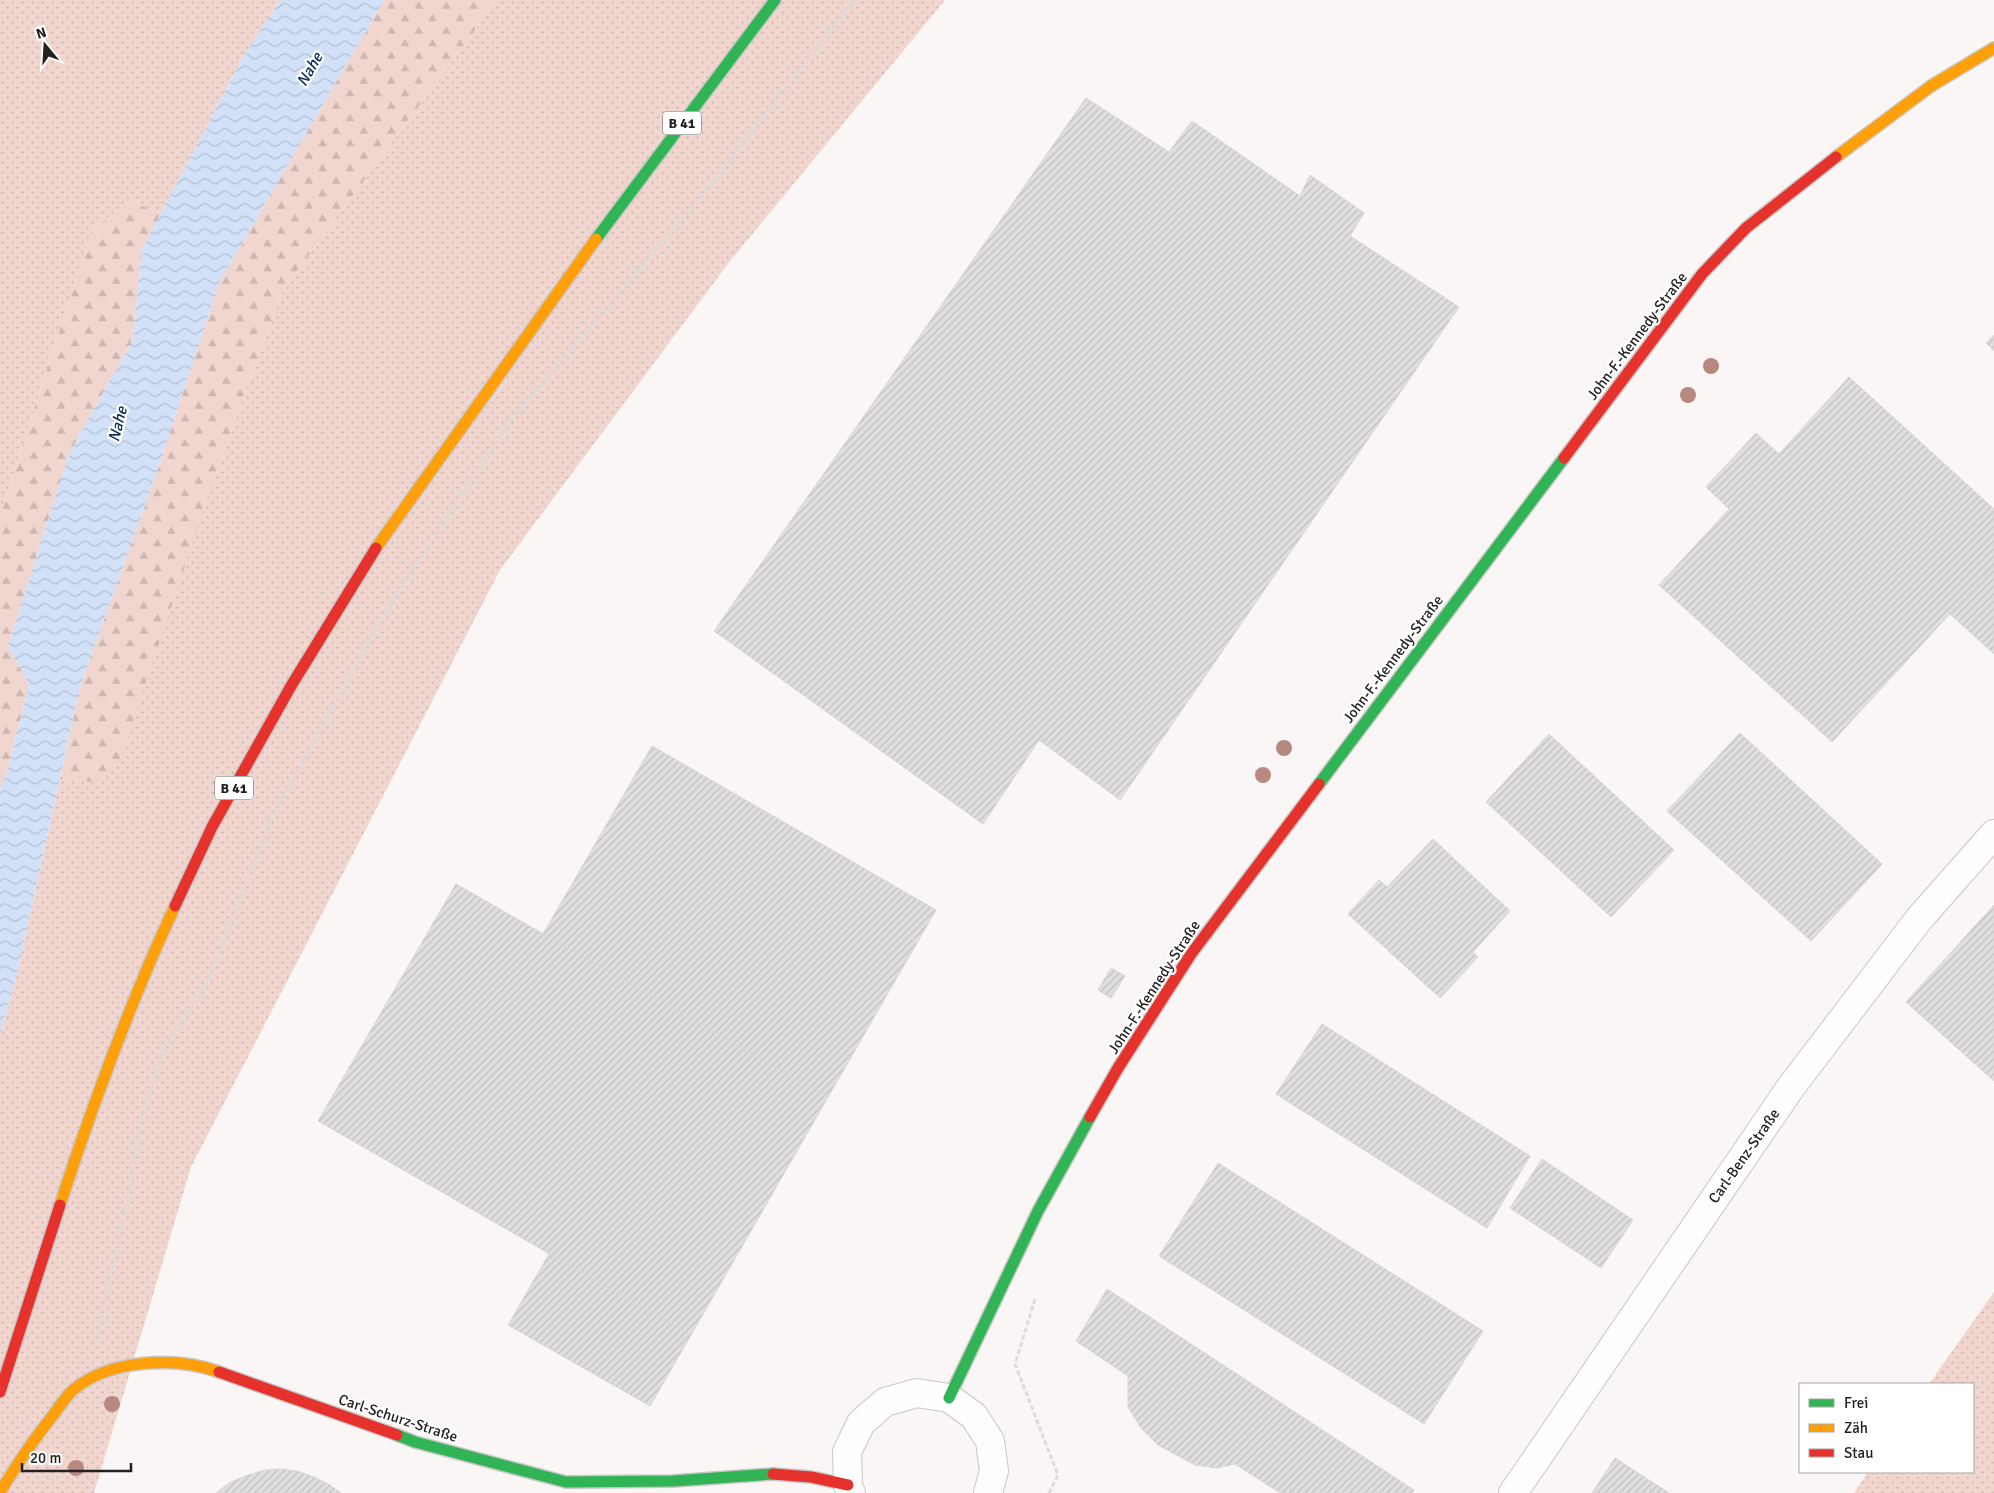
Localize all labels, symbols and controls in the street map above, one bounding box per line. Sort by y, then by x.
north arrow [20,20,70,70]
text: N [34,24,48,43]
water label: Nahe [292,48,328,90]
road number: B 41 [663,112,701,134]
street label: John-F.-Kennedy-Straße [1583,268,1691,404]
water label: Nahe [104,404,132,444]
street label: John-F.-Kennedy-Straße [1339,591,1447,727]
road number: B 41 [215,776,253,800]
street label: John-F.-Kennedy-Straße [1104,917,1204,1057]
street label: Carl-Benz-Straße [1705,1105,1783,1207]
legend [1799,1383,1974,1473]
street label: Carl-Schurz-Straße [336,1390,460,1446]
text: Frei [1844,1394,1868,1412]
text: Zäh [1844,1419,1868,1437]
scale bar [22,1440,131,1472]
text: Stau [1844,1444,1873,1462]
text: 20 m [30,1449,61,1467]

